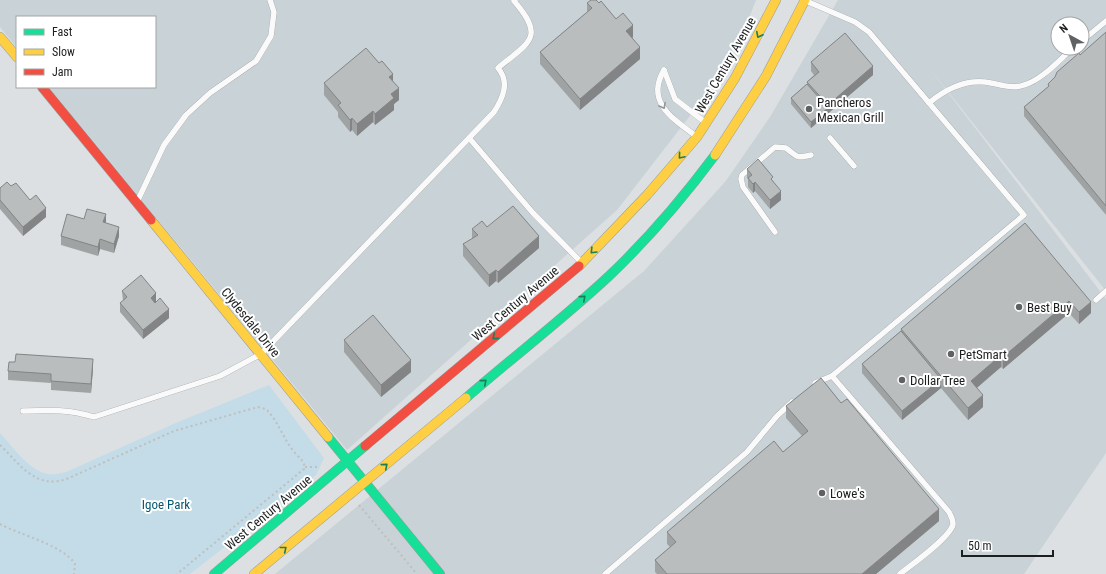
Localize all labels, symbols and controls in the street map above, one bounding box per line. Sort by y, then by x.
street label: West Century Avenue [692,15,759,116]
legend [16,16,156,88]
north arrow [1050,16,1090,56]
text: N [1057,21,1071,36]
text: Fast [52,25,73,39]
one-way arrow [756,31,764,38]
text: Slow [52,45,75,59]
text: Jam [52,65,73,79]
place label: Pancheros Mexican Grill [817,95,884,125]
one-way arrow [658,102,665,110]
marker: Pancheros Mexican Grill [804,104,814,114]
one-way arrow [678,151,685,158]
one-way arrow [590,246,598,254]
street label: West Century Avenue [469,263,562,344]
street label: Clydesdale Drive [218,285,283,360]
one-way arrow [578,296,585,303]
place label: Best Buy [1027,300,1072,315]
marker: Best Buy [1014,302,1024,312]
one-way arrow [492,332,500,339]
place label: PetSmart [959,347,1007,362]
marker: PetSmart [946,349,956,359]
place label: Dollar Tree [910,373,965,388]
marker: Dollar Tree [897,375,907,385]
one-way arrow [479,380,486,387]
one-way arrow [380,464,387,471]
street label: West Century Avenue [222,472,315,553]
place label: Lowe's [830,486,865,501]
marker: Lowe's [817,488,827,498]
park label: Igoe Park [142,497,190,512]
scale bar [962,532,1053,558]
text: 50 m [968,539,992,553]
one-way arrow [280,547,287,554]

